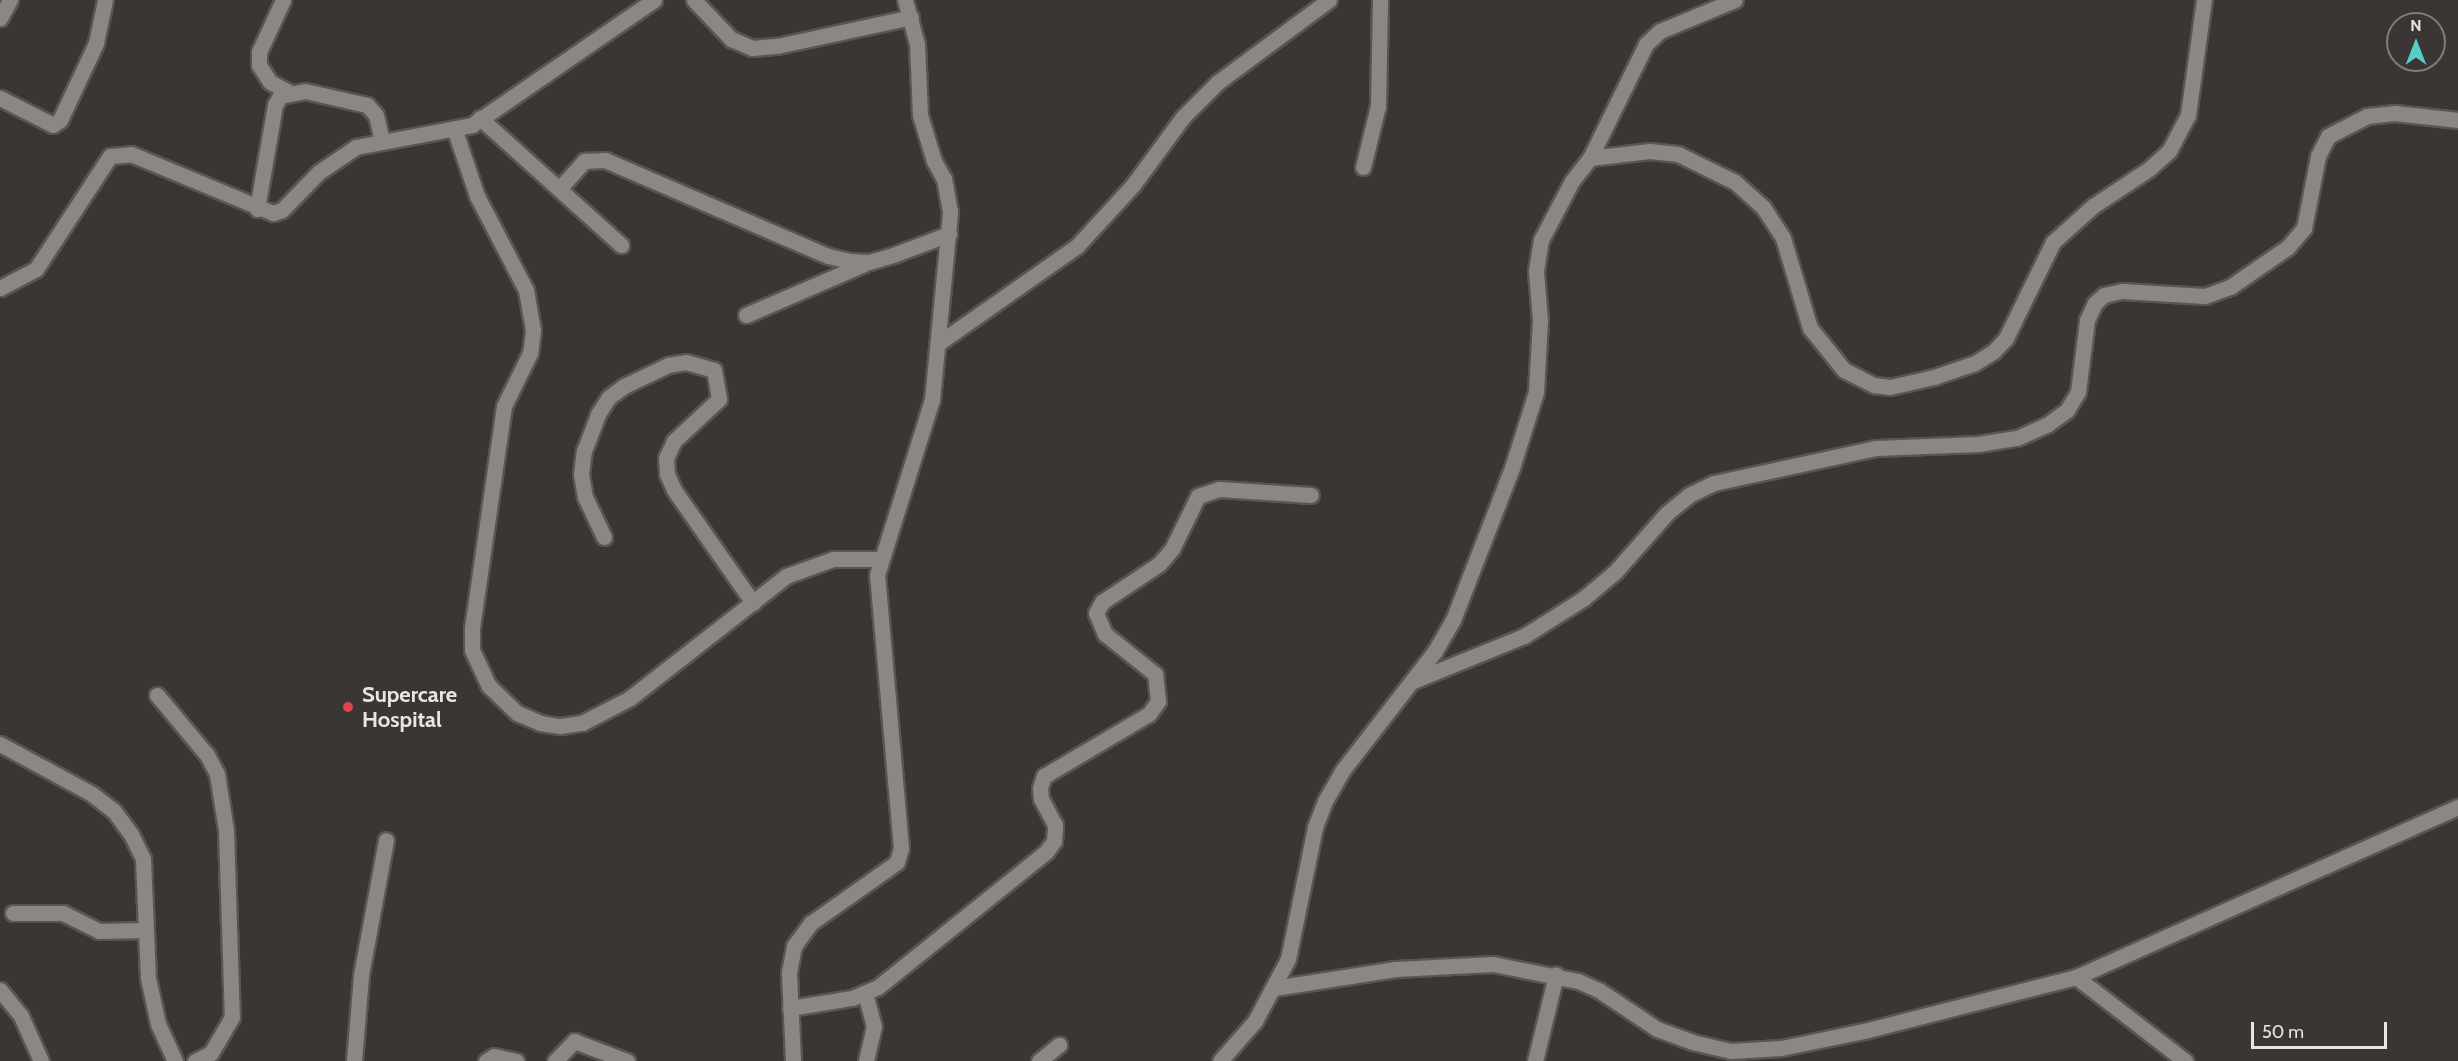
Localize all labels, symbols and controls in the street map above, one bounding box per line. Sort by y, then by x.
north arrow [2386,12,2446,72]
text: N [2410,16,2422,35]
place label: Supercare Hospital [362,681,457,732]
marker: Supercare Hospital [339,698,357,716]
scale bar [2254,1010,2390,1048]
text: 50 m [2262,1021,2304,1043]

